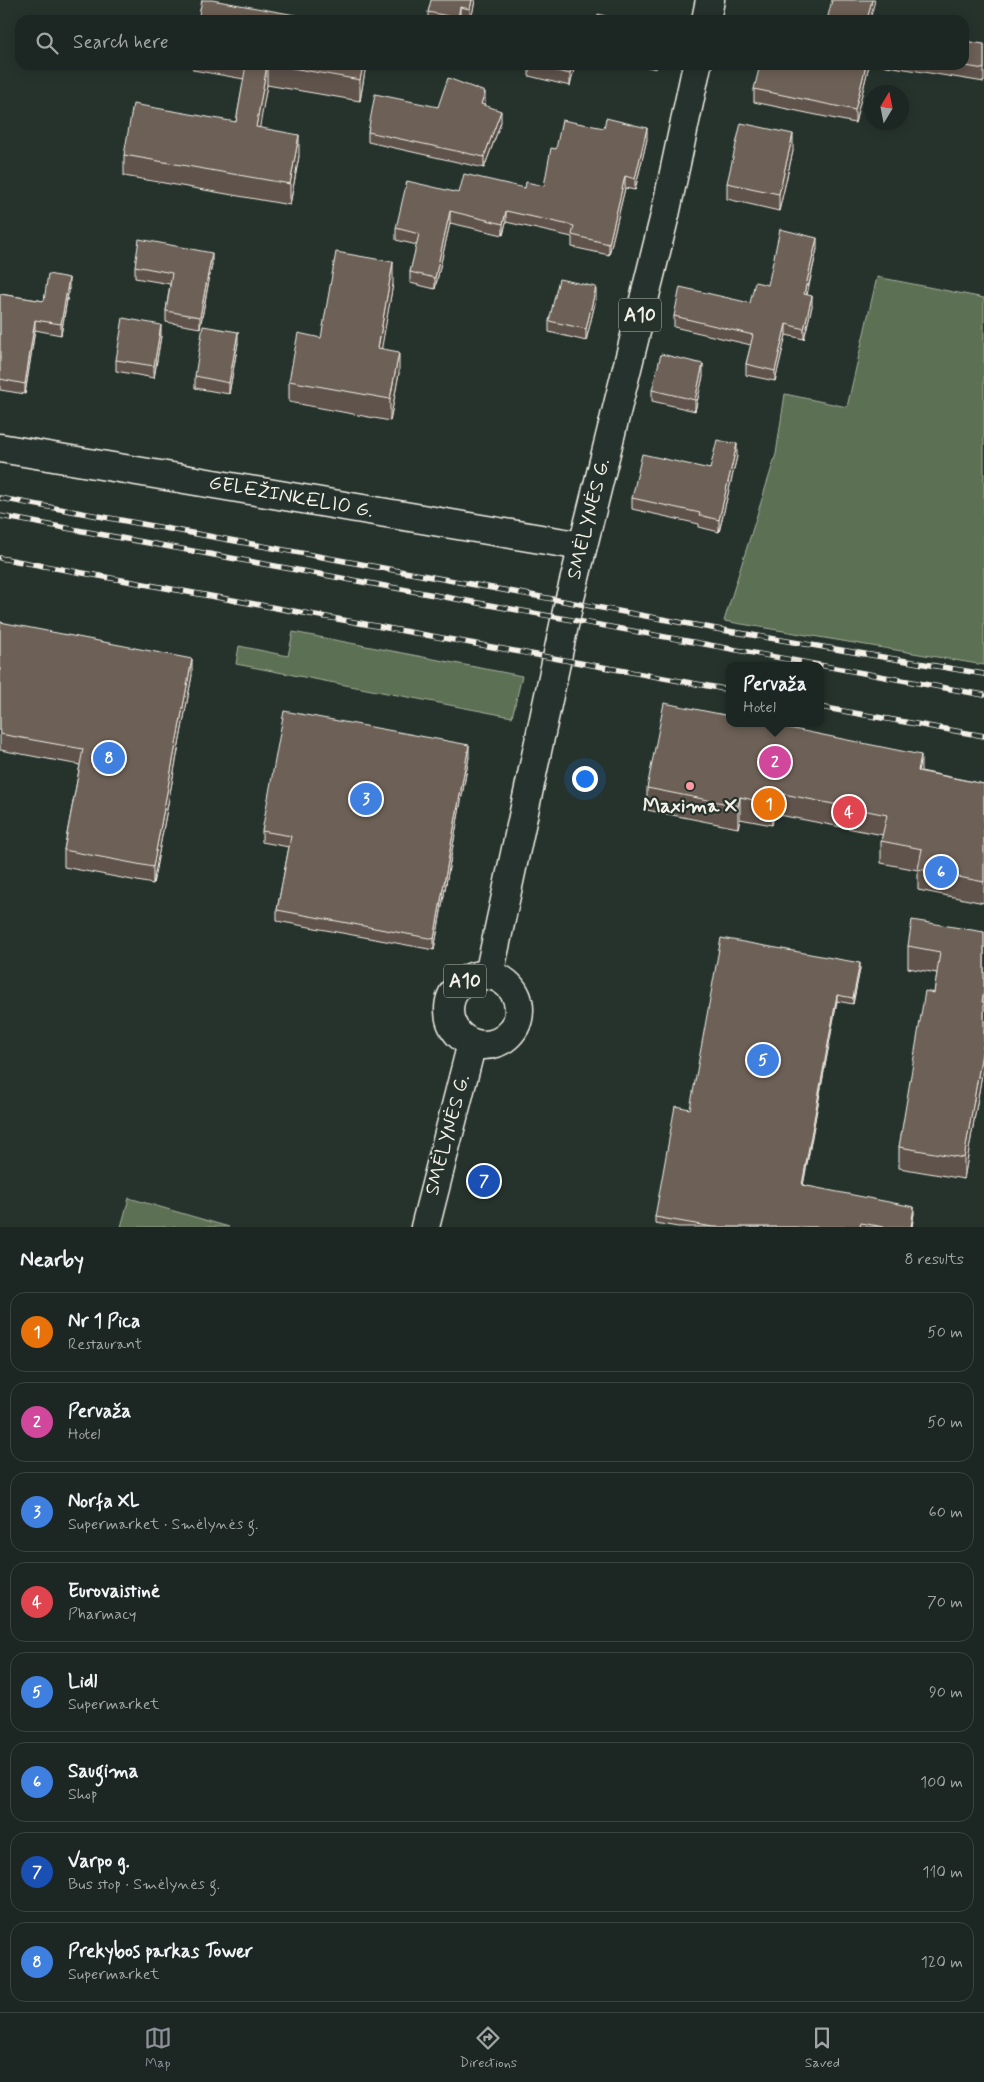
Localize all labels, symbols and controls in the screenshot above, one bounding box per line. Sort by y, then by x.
search box [15,15,969,70]
icon: search [33,29,61,57]
text: Search here [73,30,169,55]
north arrow [864,85,909,130]
road number: A10 [619,298,661,332]
street label: SMĖLYNĖS G. [561,456,617,582]
street label: GELEŽINKELIO G. [207,469,375,525]
popup [726,662,824,727]
text: Pervaža [743,672,807,697]
text: Hotel [743,697,776,718]
pin: 8 [93,739,125,777]
pin: 2 [759,743,791,781]
your location [572,766,598,792]
pin: 3 [350,780,382,818]
marker: Maxima X [684,780,696,792]
pin: 1 [753,785,785,823]
place label: Maxima X [643,793,738,820]
pin: 4 [833,793,865,831]
pin: 6 [925,853,957,891]
road number: A10 [444,964,486,998]
pin: 5 [747,1041,779,1079]
street label: SMĖLYNĖS G. [419,1072,477,1198]
pin: 7 [468,1162,500,1200]
text: Nearby [20,1246,84,1274]
text: 8 results [904,1249,964,1270]
text: Nr 1 Pica [68,1309,140,1334]
text: 1 [33,1322,41,1343]
text: 50 m [927,1322,963,1343]
text: Restaurant [68,1334,142,1355]
text: Pervaža [68,1399,131,1424]
text: 2 [33,1412,41,1433]
text: 50 m [927,1412,963,1433]
text: Hotel [68,1424,101,1445]
text: Norfa XL [68,1489,140,1514]
text: 3 [33,1502,41,1523]
text: 60 m [929,1502,963,1523]
text: Supermarket · Smėlynės g. [68,1514,258,1535]
text: Eurovaistinė [68,1579,160,1604]
text: 4 [32,1592,42,1613]
text: 70 m [927,1592,963,1613]
text: Pharmacy [68,1604,136,1625]
text: Lidl [68,1669,97,1694]
text: 5 [32,1682,42,1703]
text: 90 m [929,1682,963,1703]
text: Supermarket [68,1694,159,1715]
text: Saugima [68,1759,139,1784]
text: 6 [33,1772,41,1793]
text: 100 m [920,1772,963,1793]
text: Shop [68,1784,97,1805]
text: Varpo g. [68,1849,130,1874]
text: 7 [32,1862,42,1883]
text: 110 m [922,1862,963,1883]
text: Bus stop · Smėlynės g. [68,1874,220,1895]
text: Prekybos parkas Tower [68,1939,253,1964]
text: 8 [32,1952,42,1973]
text: 120 m [921,1952,963,1973]
text: Supermarket [68,1964,159,1985]
tab: Map [144,2024,172,2072]
tab: Directions [460,2024,517,2072]
tab: Saved [805,2024,840,2072]

